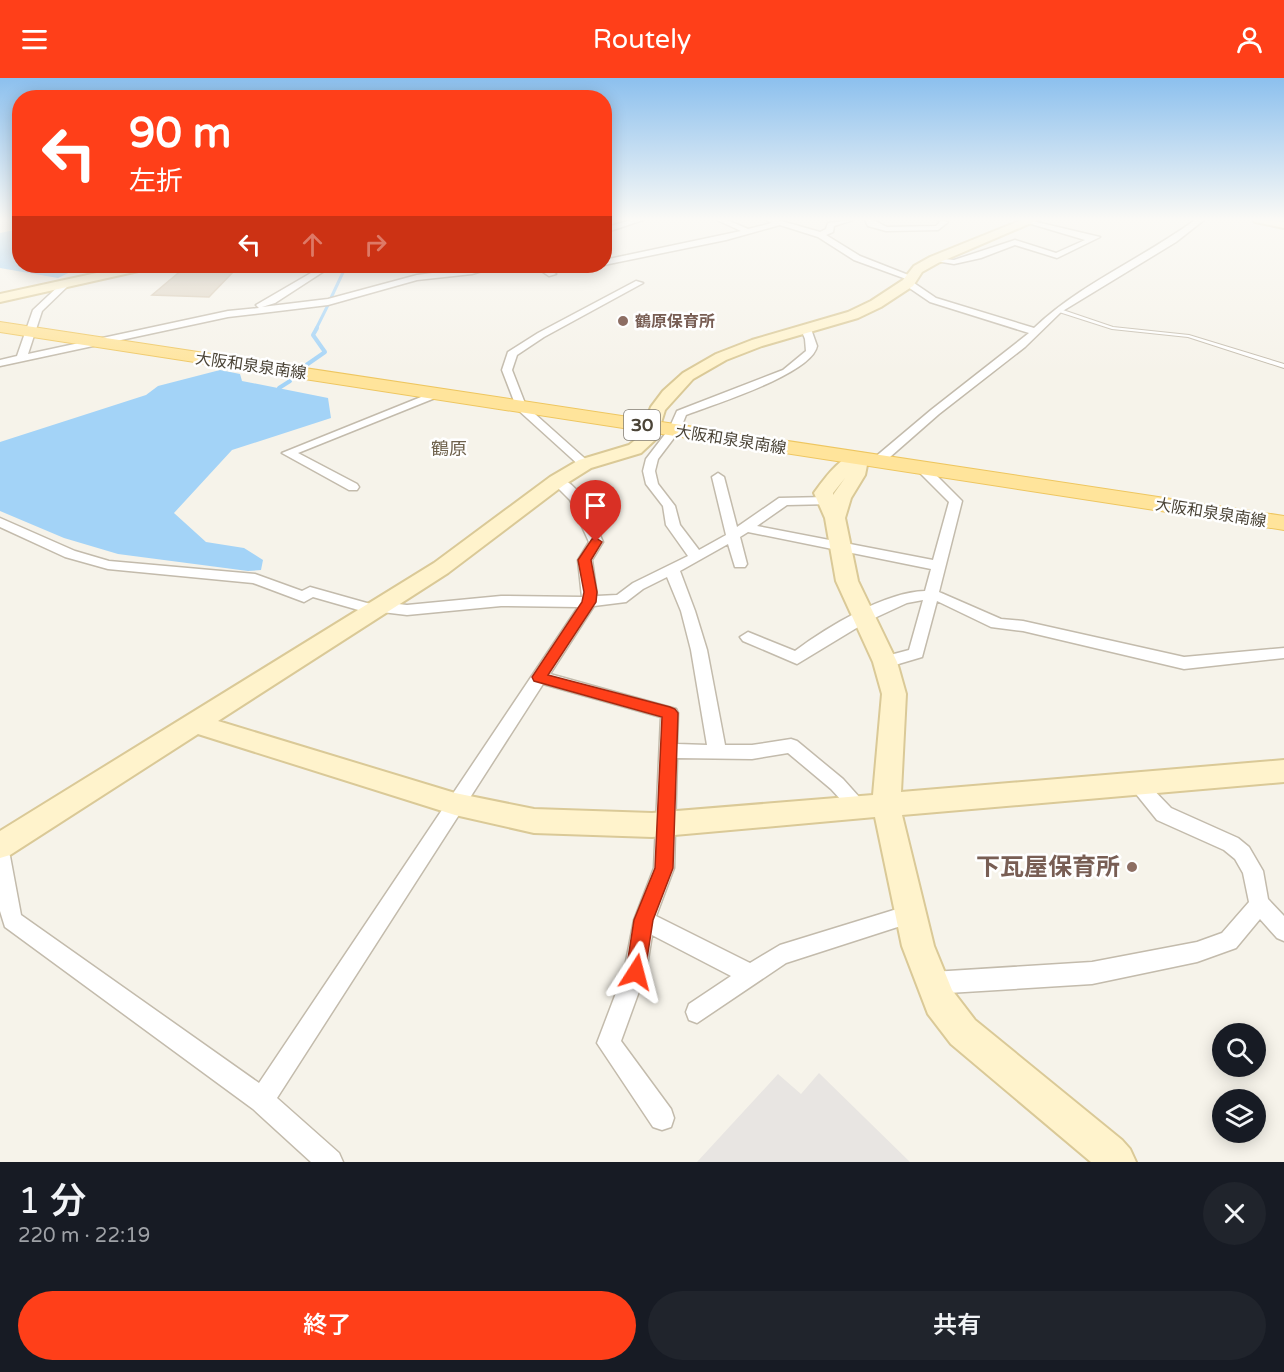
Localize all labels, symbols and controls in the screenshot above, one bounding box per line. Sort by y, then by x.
icon: menu [18,23,51,56]
text: Routely [593,23,691,56]
icon: person [1233,23,1266,56]
text: 90 m [129,108,231,159]
icon: left [30,114,108,192]
text: 左折 [129,165,183,198]
icon: left [233,228,266,261]
icon: ahead [296,228,329,261]
icon: right [359,228,392,261]
place label: 鶴原保育所 [635,312,715,332]
marker: 鶴原保育所 [616,314,630,328]
street label: 大阪和泉泉南線 [194,348,308,384]
road number: 30 [624,410,660,440]
street label: 大阪和泉泉南線 [674,421,788,459]
district label: 鶴原 [431,438,467,460]
pin [570,480,621,542]
icon: arrive [579,489,612,522]
street label: 大阪和泉泉南線 [1154,494,1268,532]
place label: 下瓦屋保育所 [976,853,1120,882]
marker: 下瓦屋保育所 [1125,860,1139,874]
position arrow [604,940,668,1004]
map controls [1212,1023,1266,1143]
button: search [1212,1023,1266,1077]
button: layers [1212,1089,1266,1143]
text: 1 分 [18,1180,86,1223]
button: close [1203,1182,1266,1245]
text: 220 m · 22:19 [18,1224,150,1248]
button: 終了 [18,1291,636,1360]
button: 共有 [648,1291,1266,1360]

